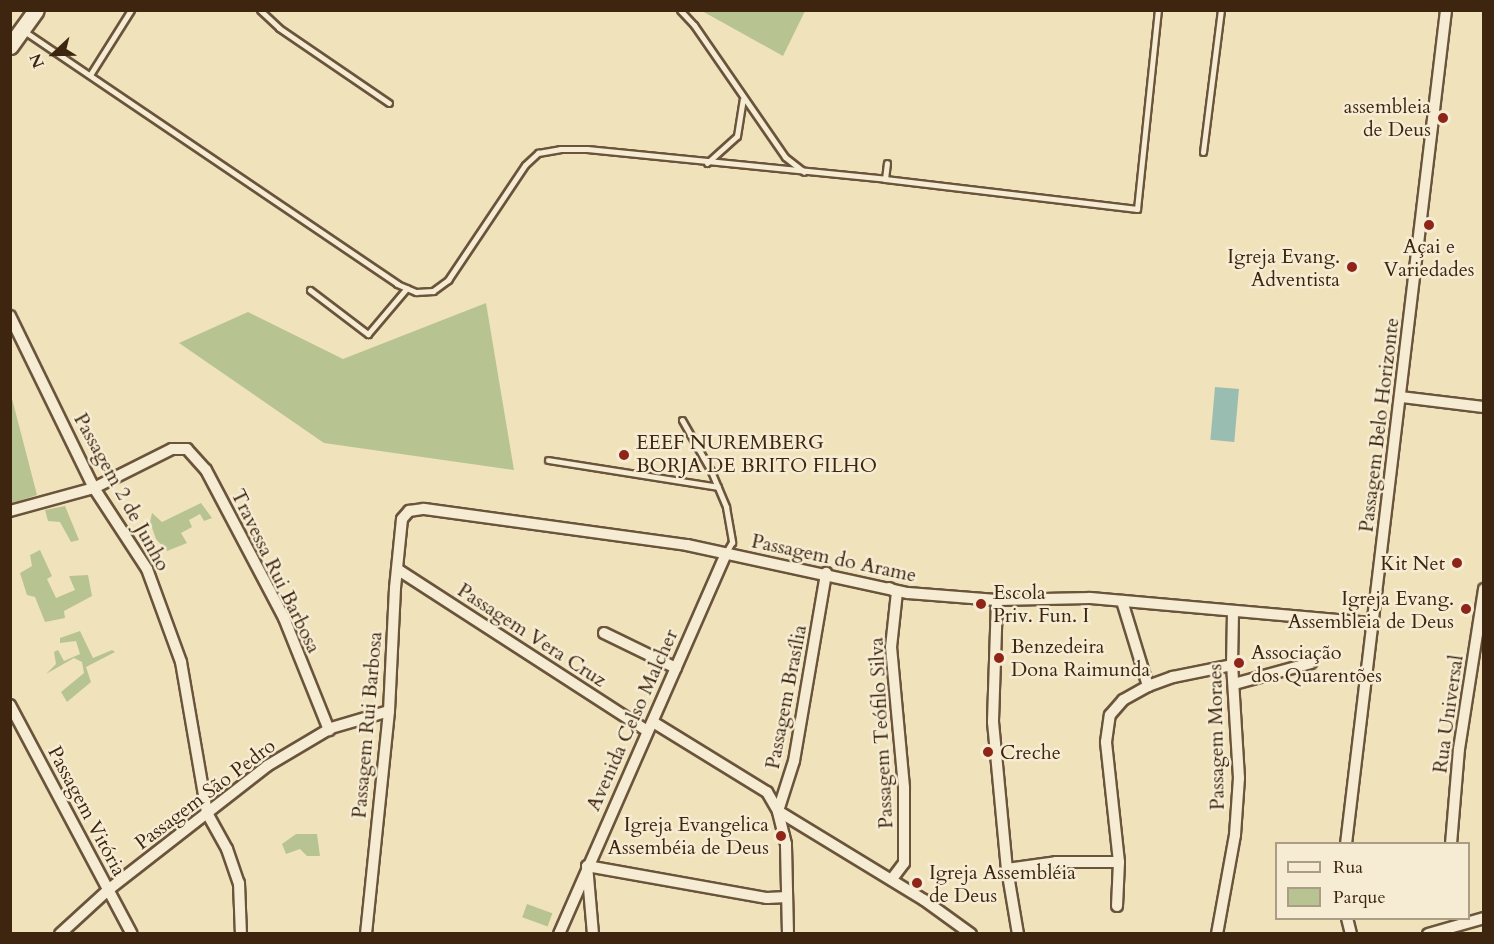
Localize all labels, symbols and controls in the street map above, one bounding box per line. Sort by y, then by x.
north arrow [24,24,84,84]
text: N [25,50,50,71]
place label: assembleia de Deus [1344,94,1431,141]
marker: assembleia de Deus [1436,111,1450,125]
marker: Açai e Variedades [1422,218,1436,232]
place label: Açai e Variedades [1383,234,1475,281]
place label: Igreja Evang. Adventista [1227,244,1340,291]
marker: Igreja Evang. Adventista [1345,260,1359,274]
street label: Passagem Belo Horizonte [1354,316,1404,534]
street label: Passagem 2 de Junho [69,409,175,575]
place label: EEEF NUREMBERG BORJA DE BRITO FILHO [636,431,877,478]
marker: EEEF NUREMBERG BORJA DE BRITO FILHO [617,448,631,462]
street label: Travessa Rui Barbosa [226,485,326,657]
street label: Passagem do Arame [749,529,919,587]
place label: Kit Net [1380,551,1445,575]
marker: Kit Net [1450,556,1464,570]
street label: Passagem Vera Cruz [453,578,611,692]
place label: Escola Priv. Fun. I [993,580,1089,627]
place label: Igreja Evang. Assembleia de Deus [1288,586,1454,633]
marker: Escola Priv. Fun. I [974,597,988,611]
marker: Igreja Evang. Assembleia de Deus [1459,602,1473,616]
street label: Passagem Brasília [760,623,812,771]
street label: Avenida Celso Malcher [581,625,683,815]
street label: Passagem Rui Barbosa [347,631,387,819]
place label: Benzedeira Dona Raimunda [1011,634,1150,681]
street label: Passagem Teófilo Silva [864,637,898,829]
place label: Associação dos Quarentões [1251,640,1382,687]
marker: Benzedeira Dona Raimunda [992,651,1006,665]
street label: Rua Universal [1428,653,1468,775]
marker: Associação dos Quarentões [1232,656,1246,670]
street label: Passagem Moraes [1203,664,1229,810]
street label: Passagem São Pedro [130,733,280,855]
place label: Creche [1000,740,1061,764]
street label: Passagem Vitória [43,742,131,880]
marker: Creche [981,745,995,759]
place label: Igreja Evangelica Assembéia de Deus [608,813,769,860]
marker: Igreja Evangelica Assembéia de Deus [774,829,788,843]
legend [1275,842,1470,920]
text: Rua [1333,855,1363,880]
place label: Igreja Assembléia de Deus [929,860,1076,907]
marker: Igreja Assembléia de Deus [910,876,924,890]
text: Parque [1333,885,1386,910]

